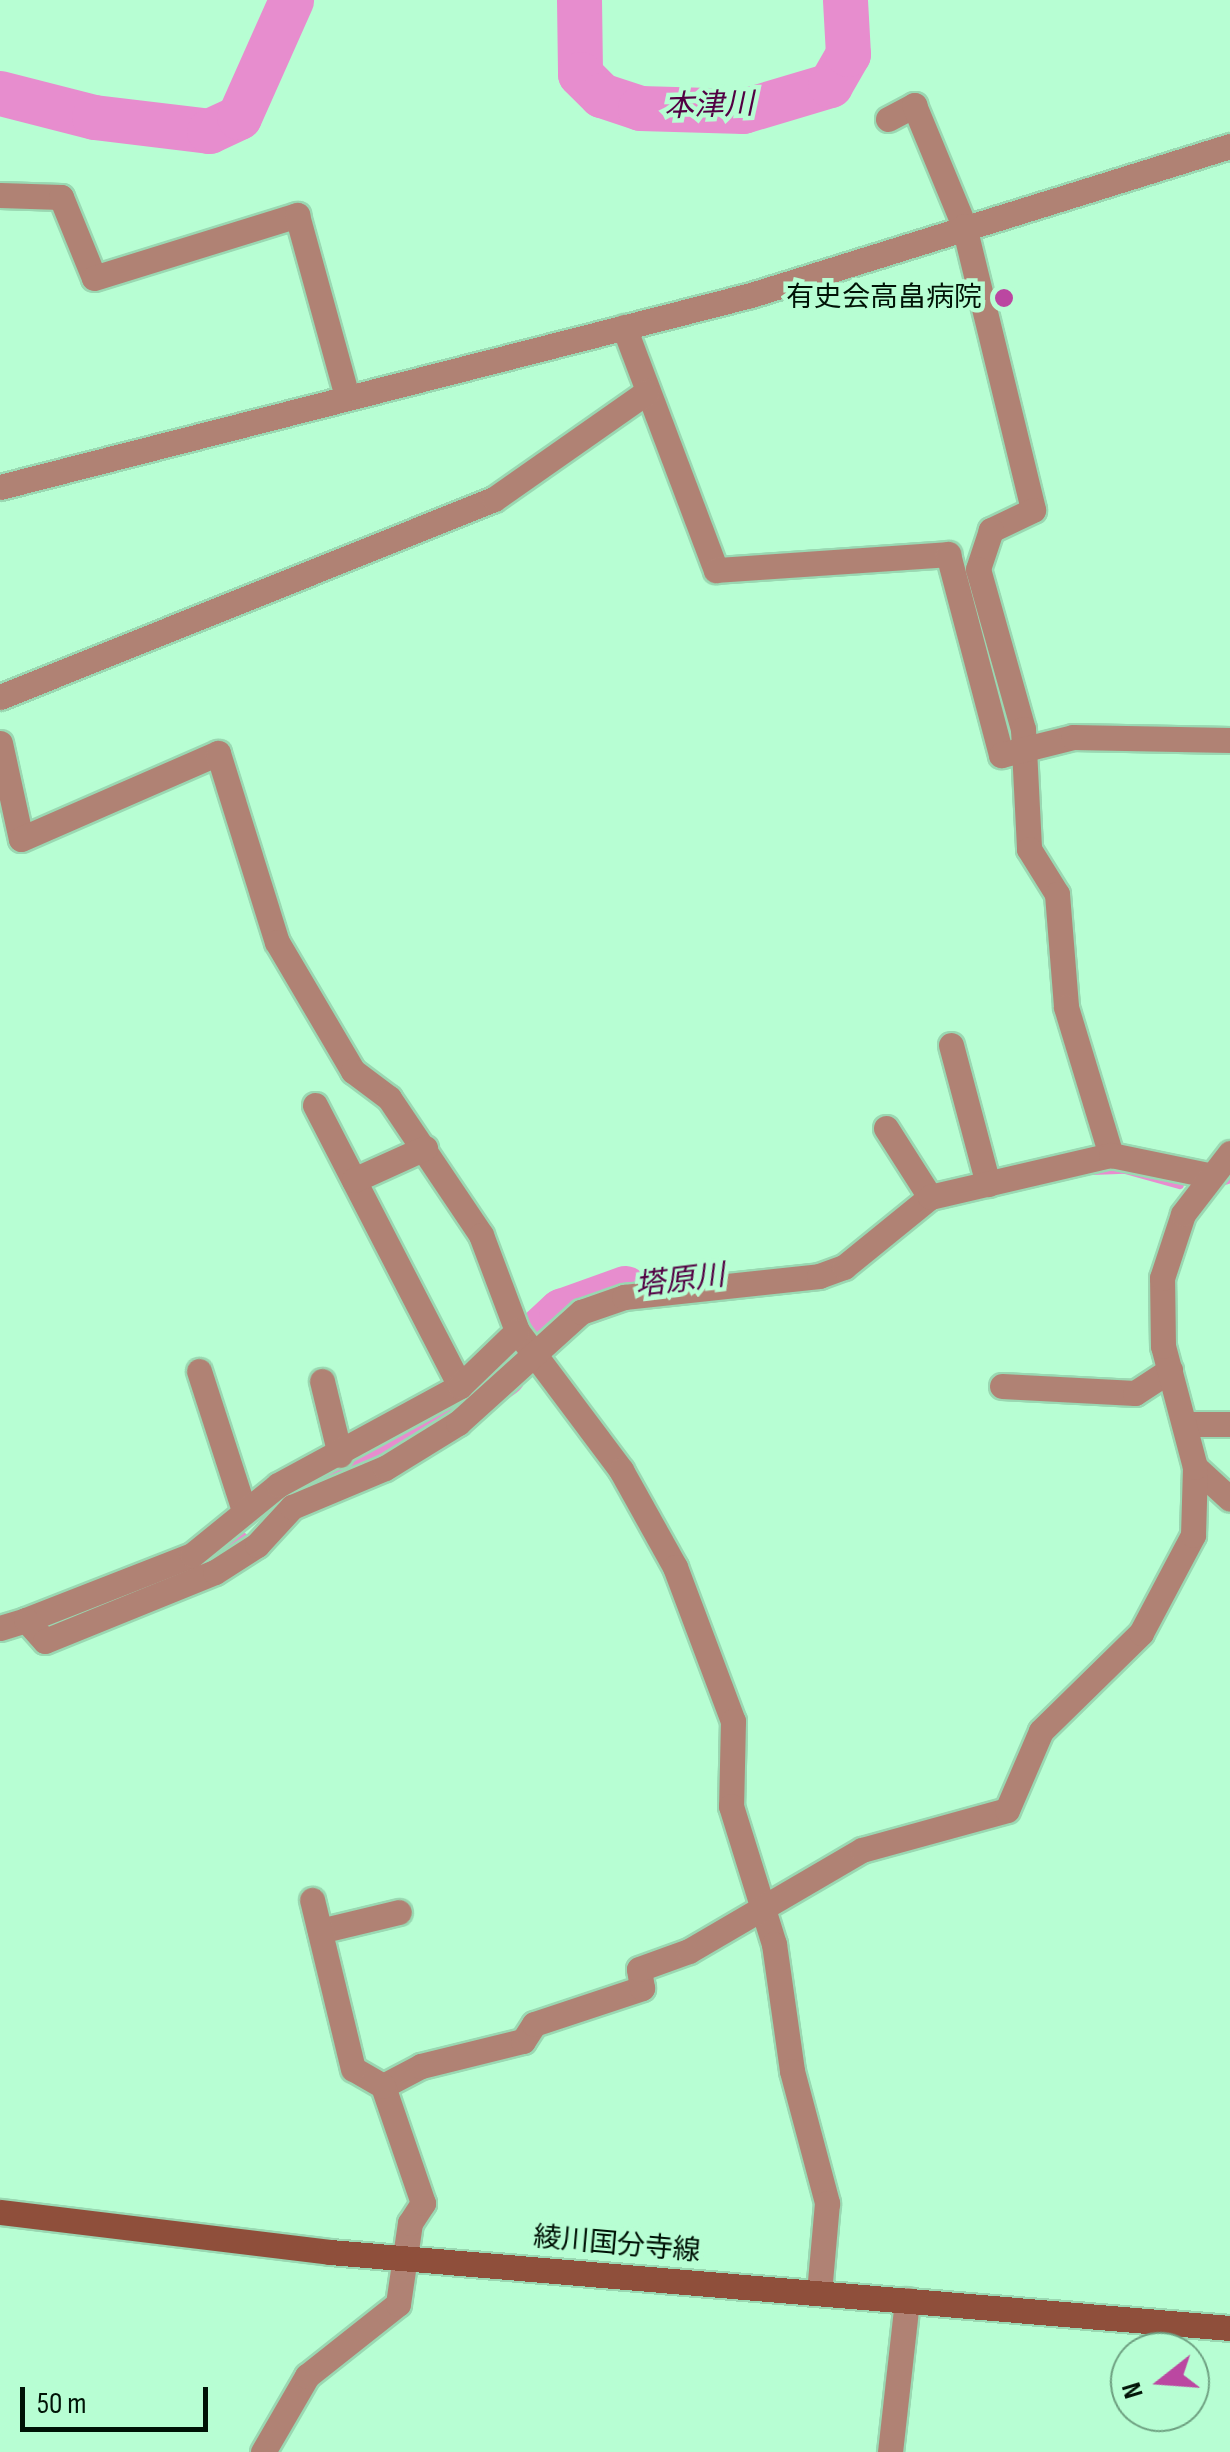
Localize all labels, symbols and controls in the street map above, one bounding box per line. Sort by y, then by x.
water label: 本津川 [663,86,755,126]
place label: 有史会高畠病院 [786,281,982,315]
marker: 有史会高畠病院 [991,285,1017,311]
water label: 塔原川 [633,1258,727,1304]
street label: 綾川国分寺線 [532,2221,702,2269]
north arrow [1110,2332,1210,2432]
scale bar [25,2367,212,2429]
text: N [1115,2378,1151,2402]
text: 50 m [37,2386,86,2422]

